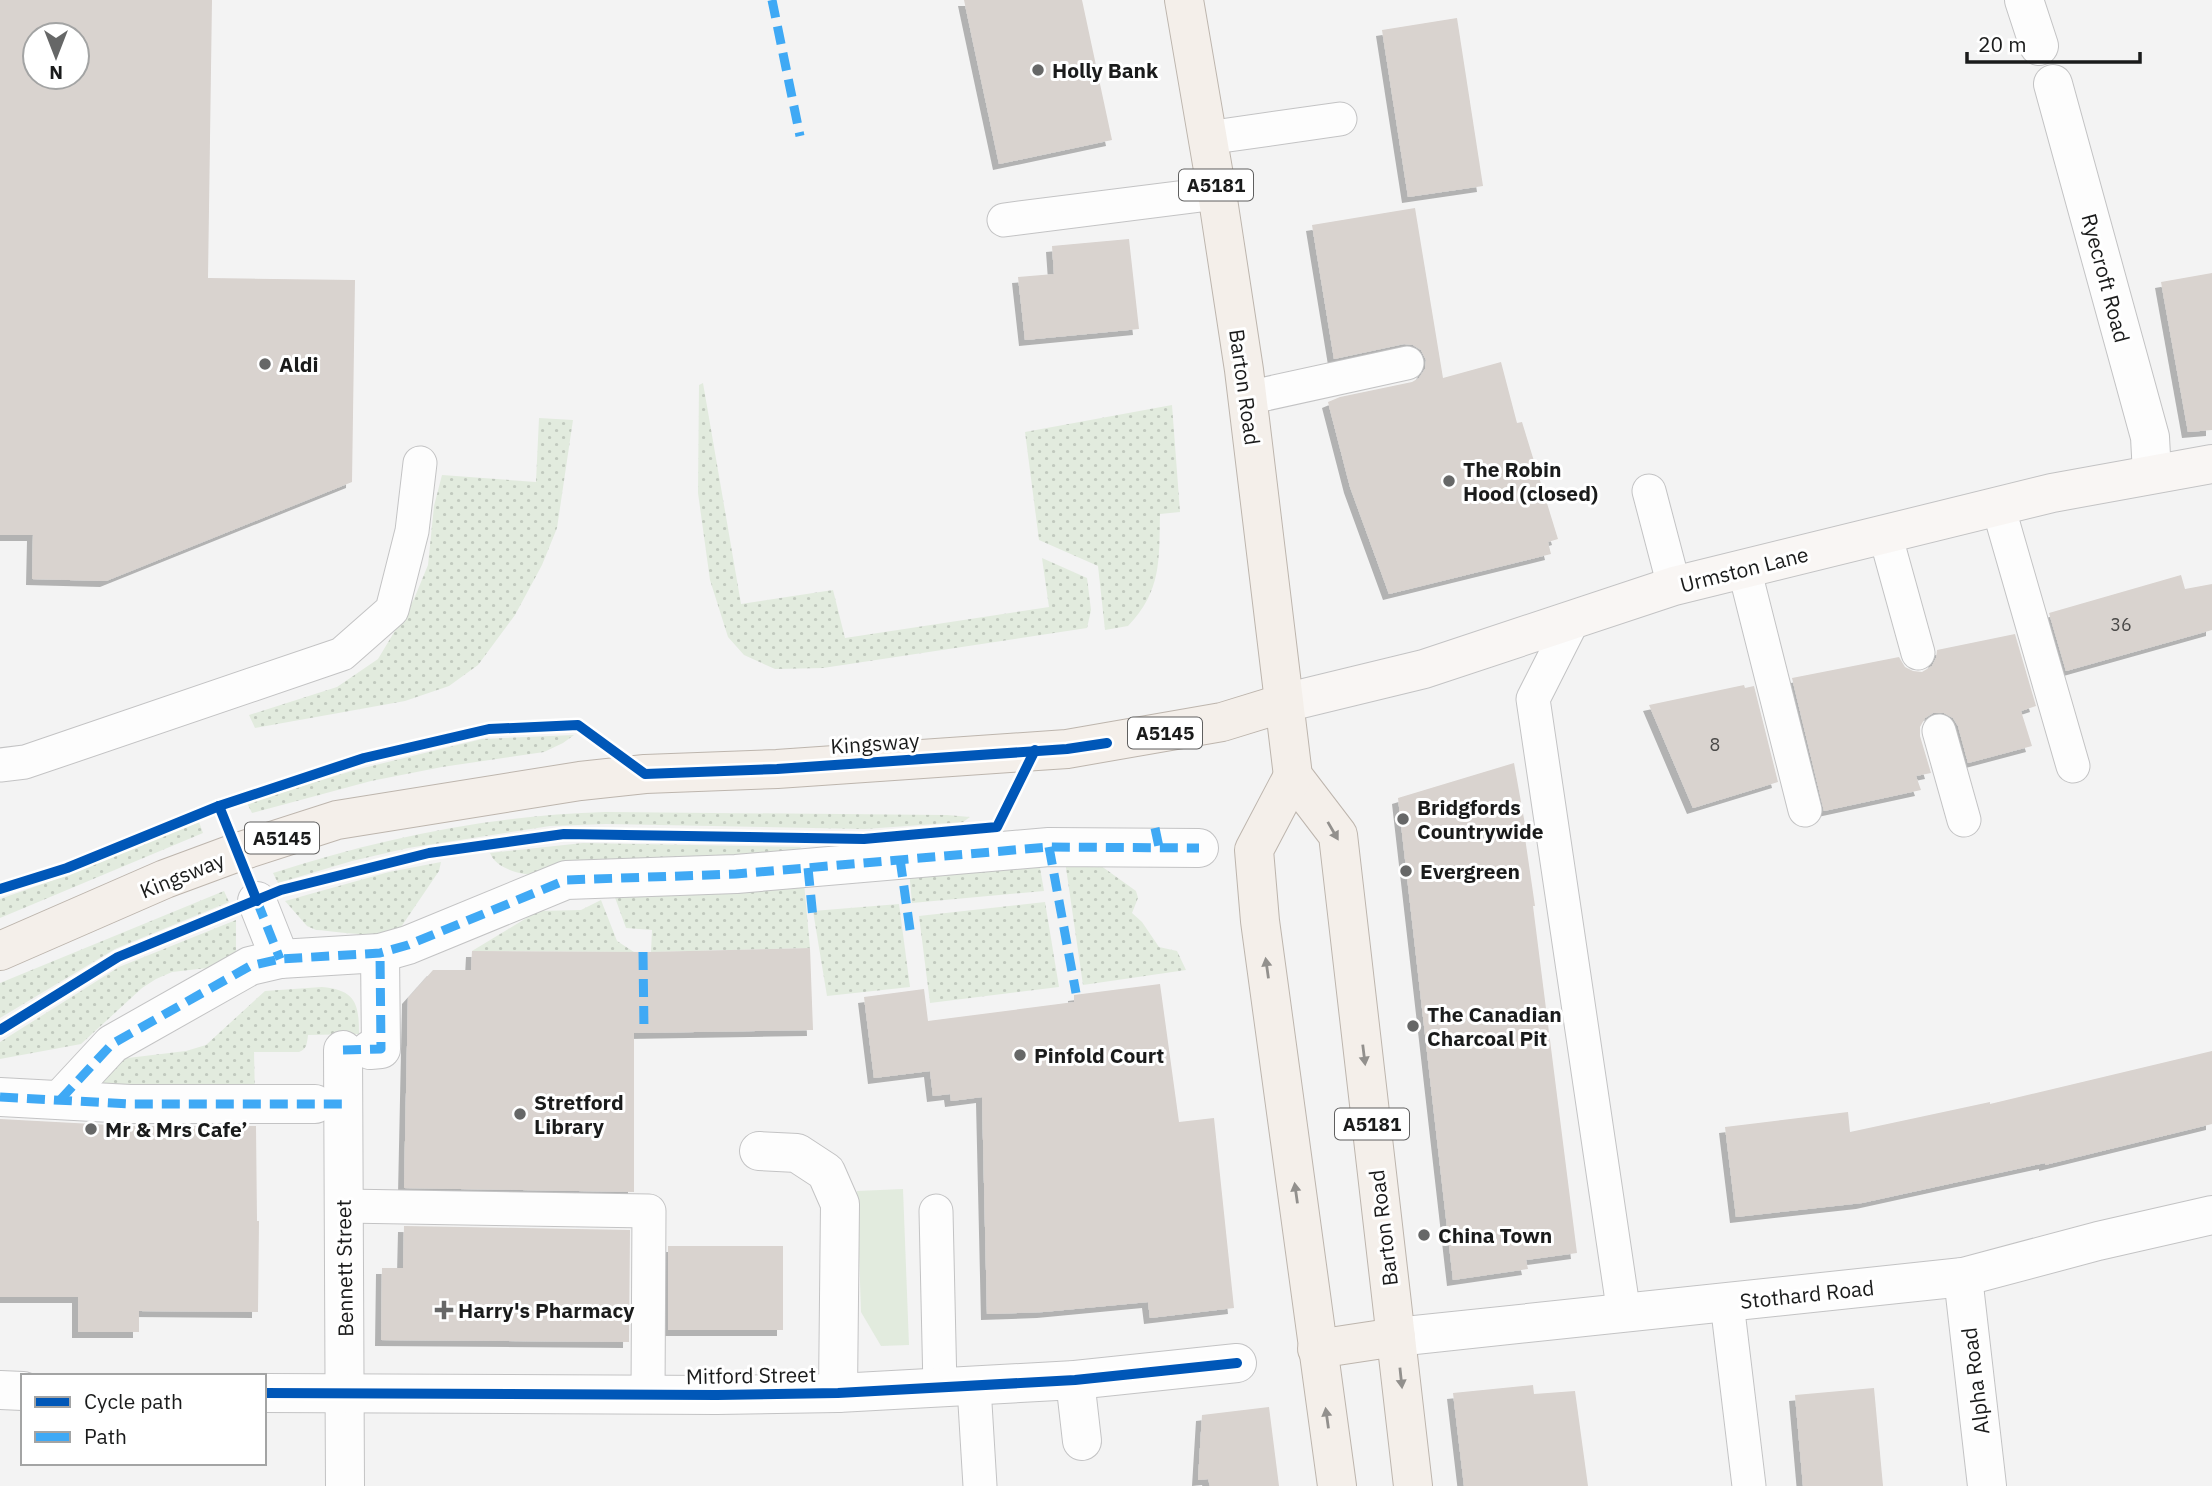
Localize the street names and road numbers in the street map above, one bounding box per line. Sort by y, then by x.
road number: A5181 [1179,169,1253,200]
street label: Ryecroft Road [2075,210,2137,346]
street label: Barton Road [1223,327,1267,447]
street label: Urmston Lane [1677,540,1811,598]
road number: A5145 [1128,718,1202,748]
street label: Kingsway [830,726,921,760]
road number: A5145 [245,822,319,853]
street label: Kingsway [135,845,229,905]
road number: A5181 [1335,1108,1409,1140]
street label: Barton Road [1362,1168,1404,1288]
street label: Bennett Street [329,1199,359,1337]
street label: Stothard Road [1739,1273,1875,1315]
street label: Alpha Road [1955,1326,1995,1436]
street label: Mitford Street [686,1360,816,1390]

